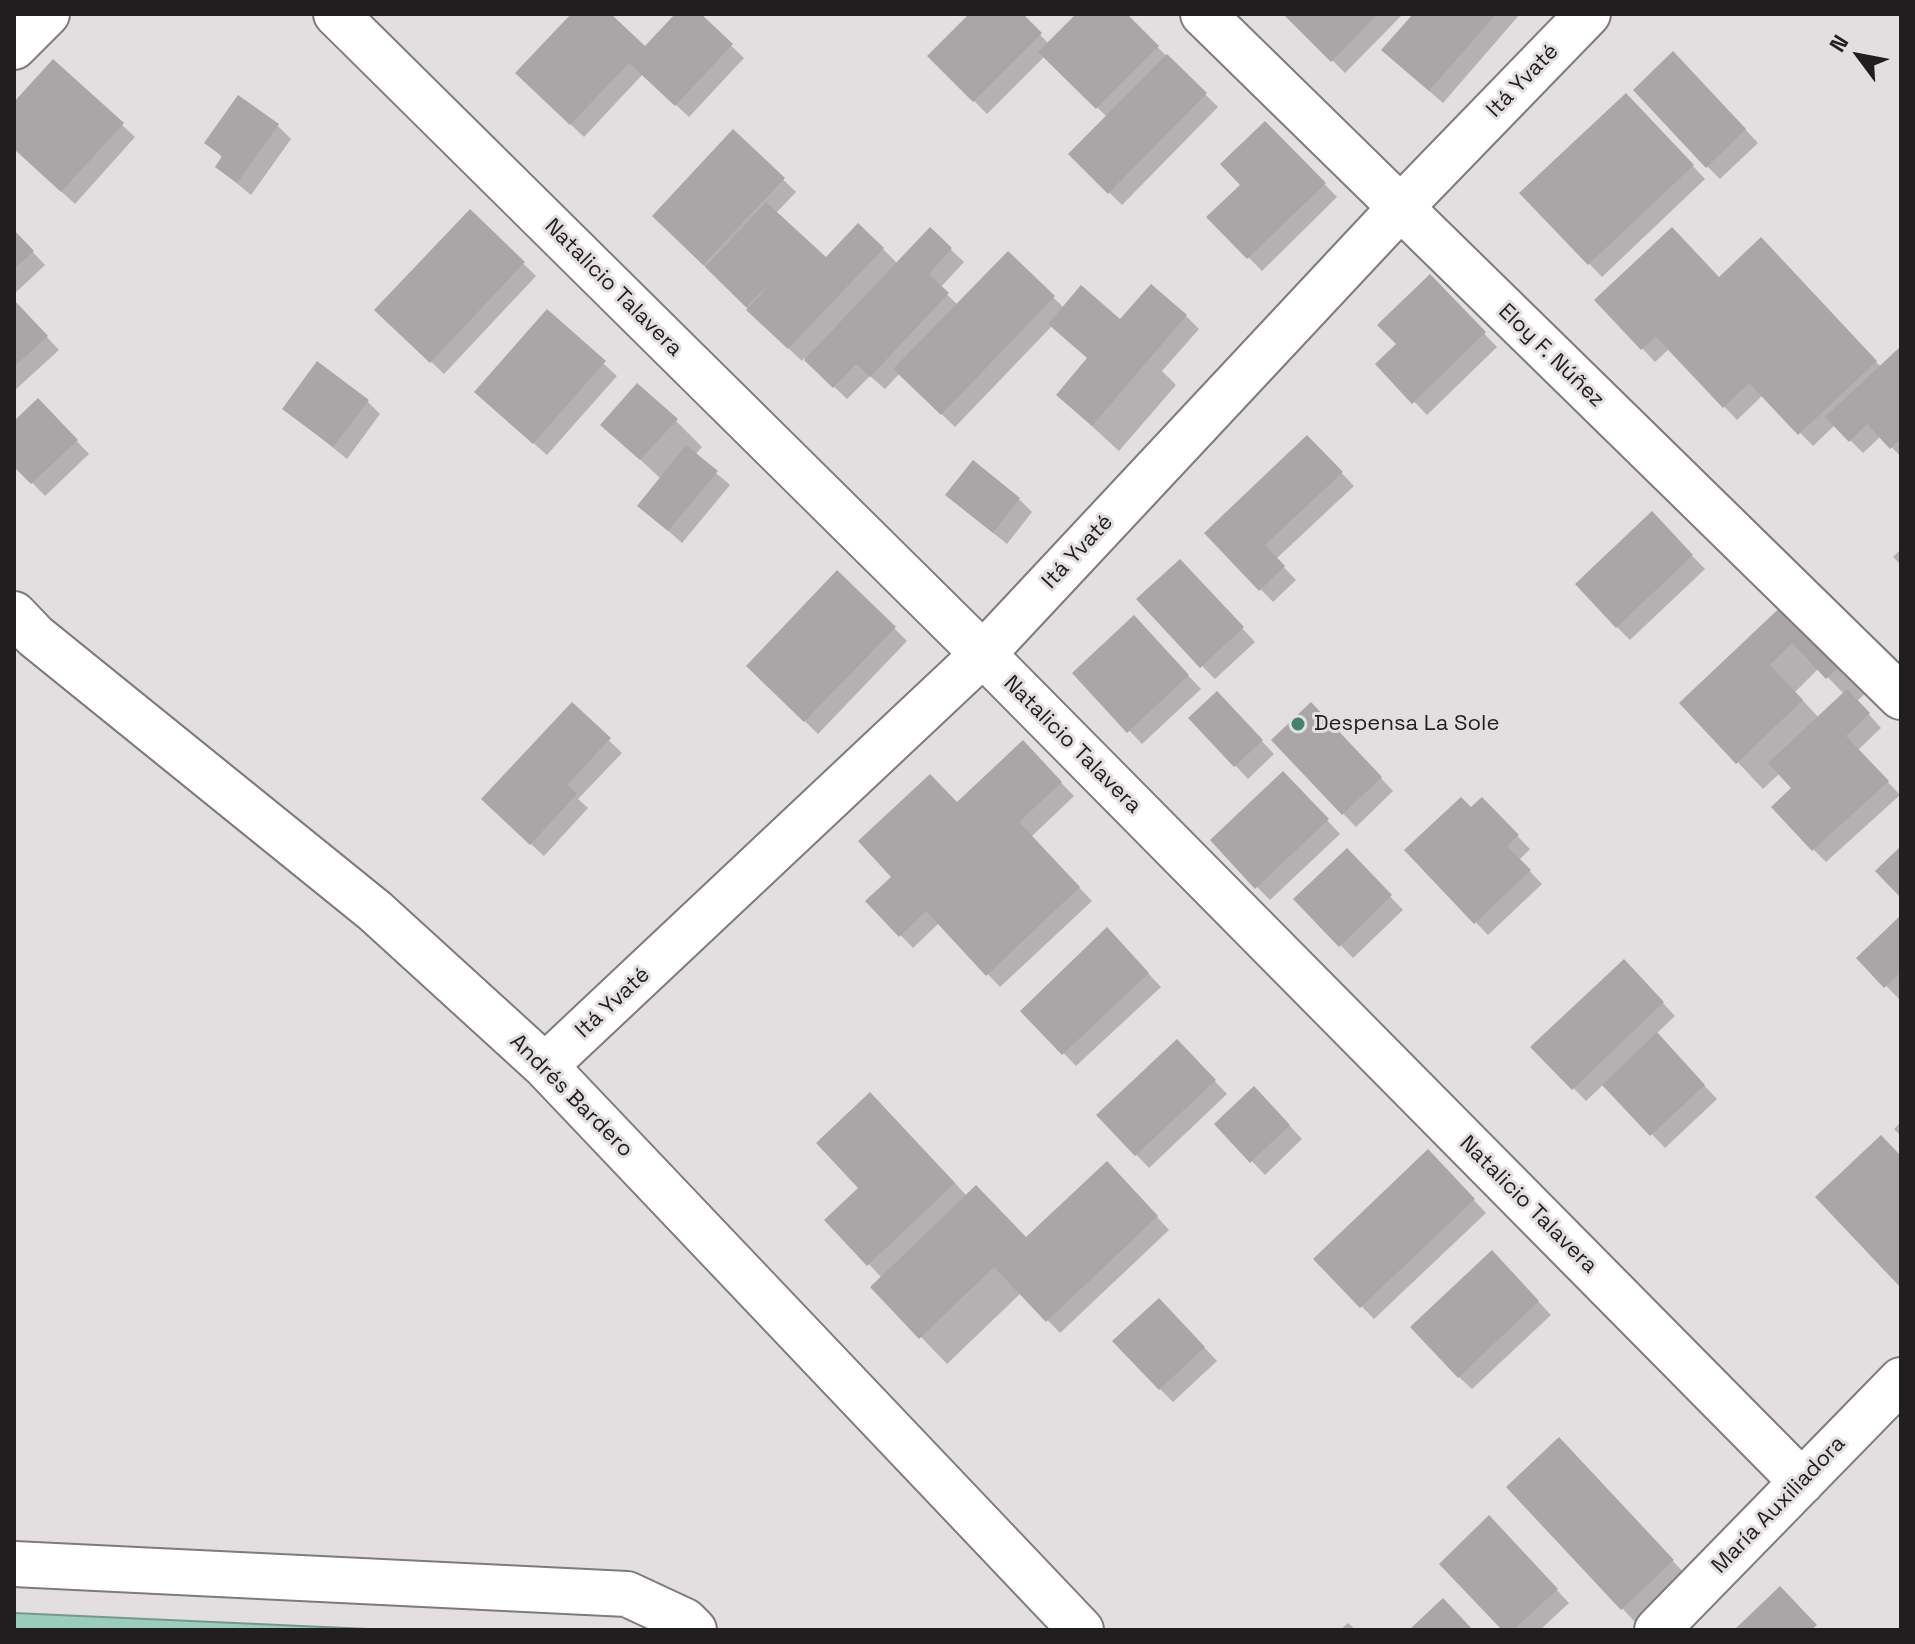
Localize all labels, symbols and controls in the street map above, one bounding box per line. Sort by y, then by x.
north arrow [1819,16,1899,96]
text: N [1823,30,1854,57]
street label: Itá Yvaté [1482,39,1564,123]
street label: Natalicio Talavera [539,214,687,362]
street label: Eloy F. Núñez [1492,299,1610,413]
street label: Itá Yvaté [1037,509,1119,595]
street label: Natalicio Talavera [998,671,1146,819]
place label: Despensa La Sole [1314,711,1500,737]
marker: Despensa La Sole [1289,715,1307,733]
street label: Itá Yvaté [570,962,656,1044]
street label: Andrés Bardero [504,1029,638,1163]
street label: Natalicio Talavera [1454,1131,1602,1279]
street label: María Auxiliadora [1707,1431,1851,1579]

